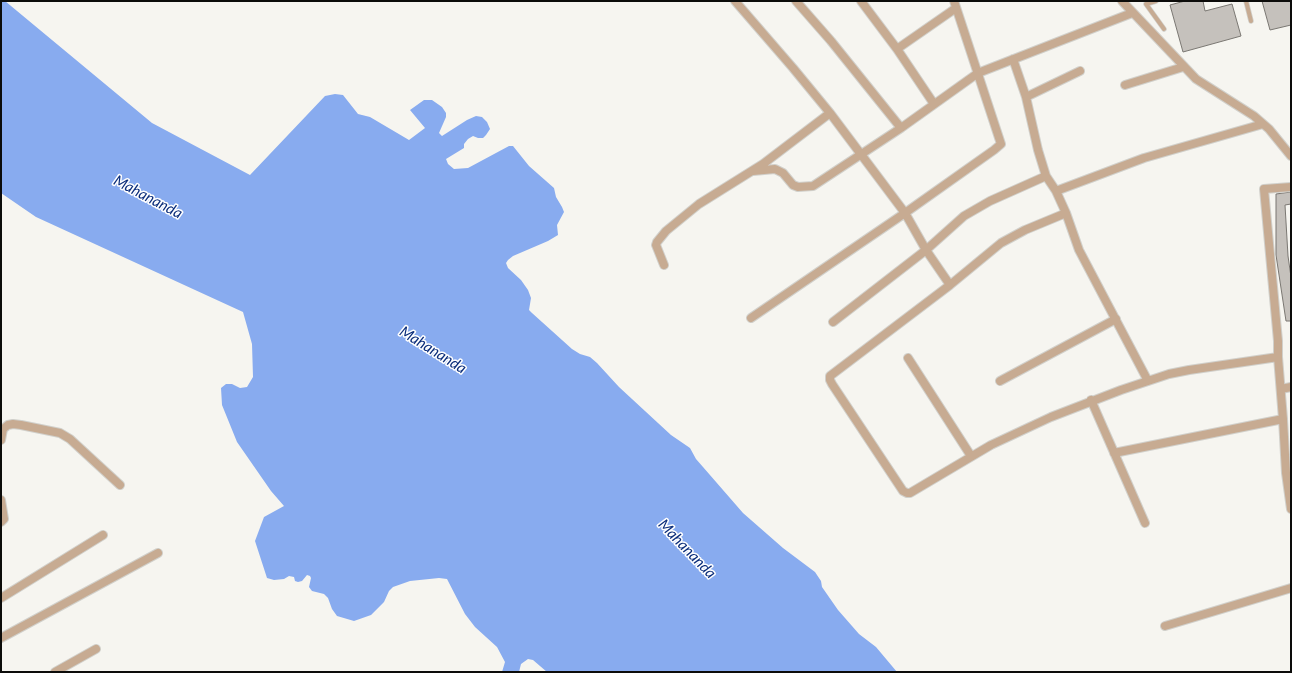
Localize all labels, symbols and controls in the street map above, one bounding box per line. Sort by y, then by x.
water label: Mahananda [111,171,185,223]
water label: Mahananda [396,322,470,378]
water label: Mahananda [654,516,720,582]

